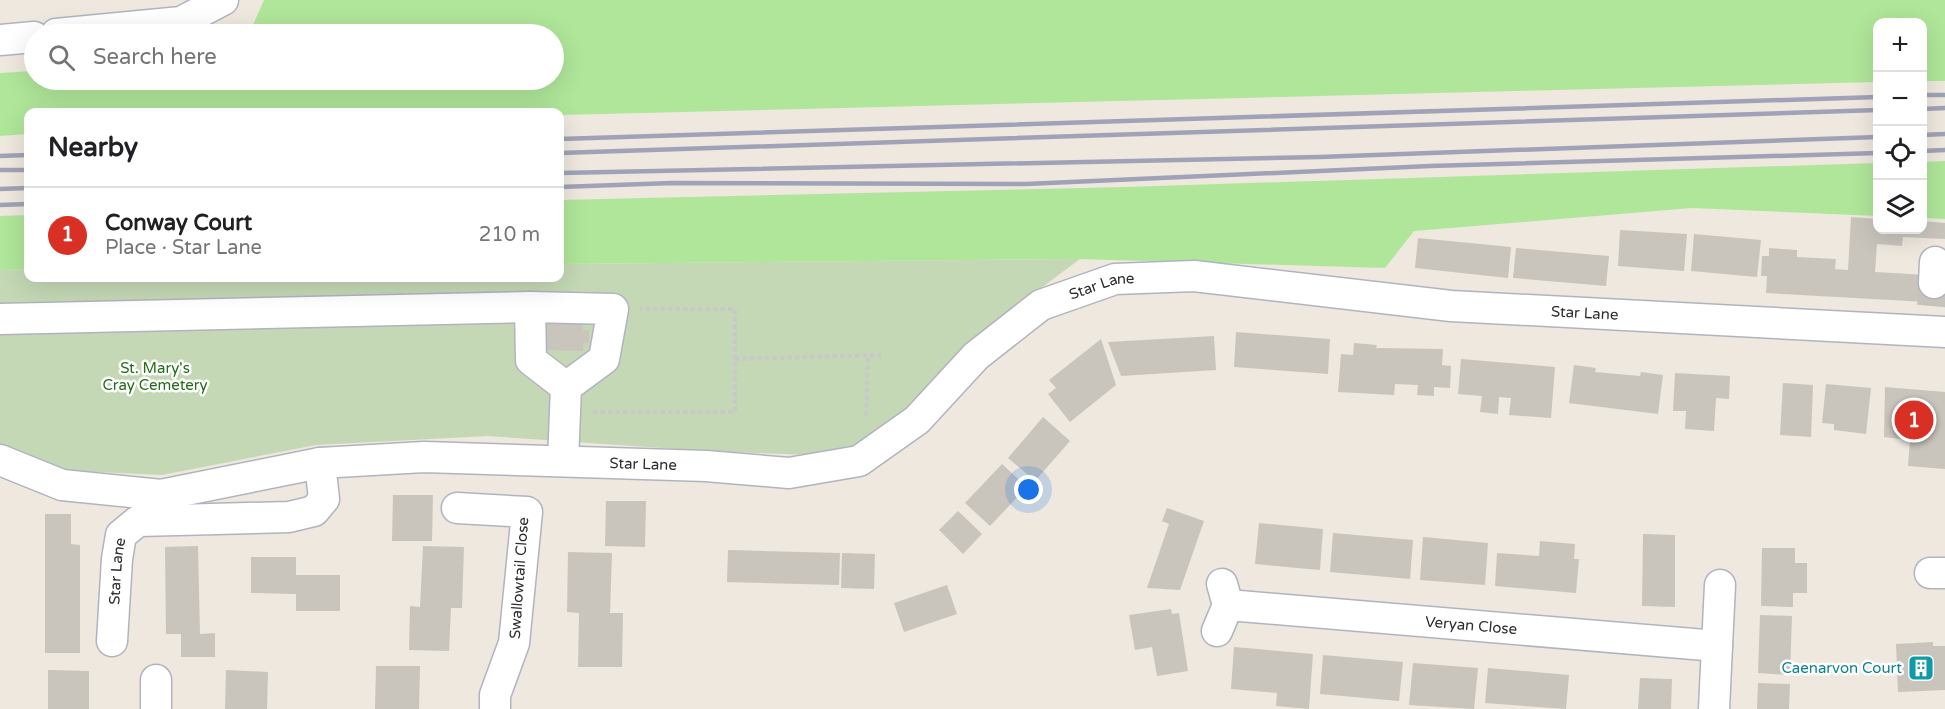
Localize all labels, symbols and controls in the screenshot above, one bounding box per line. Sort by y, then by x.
map controls [1873,18,1927,234]
button: + [1873,18,1927,72]
search box [24,24,564,90]
icon: search [45,41,78,74]
text: Search here [93,44,217,70]
button: − [1873,72,1927,126]
button: locate [1873,126,1927,180]
text: Nearby [48,132,138,163]
button: layers [1873,180,1927,234]
text: Conway Court [105,210,252,236]
text: 1 [61,223,74,247]
text: 210 m [479,223,540,247]
text: Place · Star Lane [105,236,262,260]
street label: Star Lane [1067,269,1135,303]
street label: Star Lane [1551,302,1619,324]
park label: St. Mary's Cray Cemetery [102,359,208,394]
pin: 1 [1894,398,1934,442]
street label: Star Lane [609,454,677,474]
your location [1014,475,1043,504]
street label: Swallowtail Close [506,516,532,640]
street label: Star Lane [105,536,129,605]
street label: Veryan Close [1424,613,1518,638]
building icon: Caenarvon Court [1906,653,1936,683]
place label: Caenarvon Court [1781,659,1902,677]

